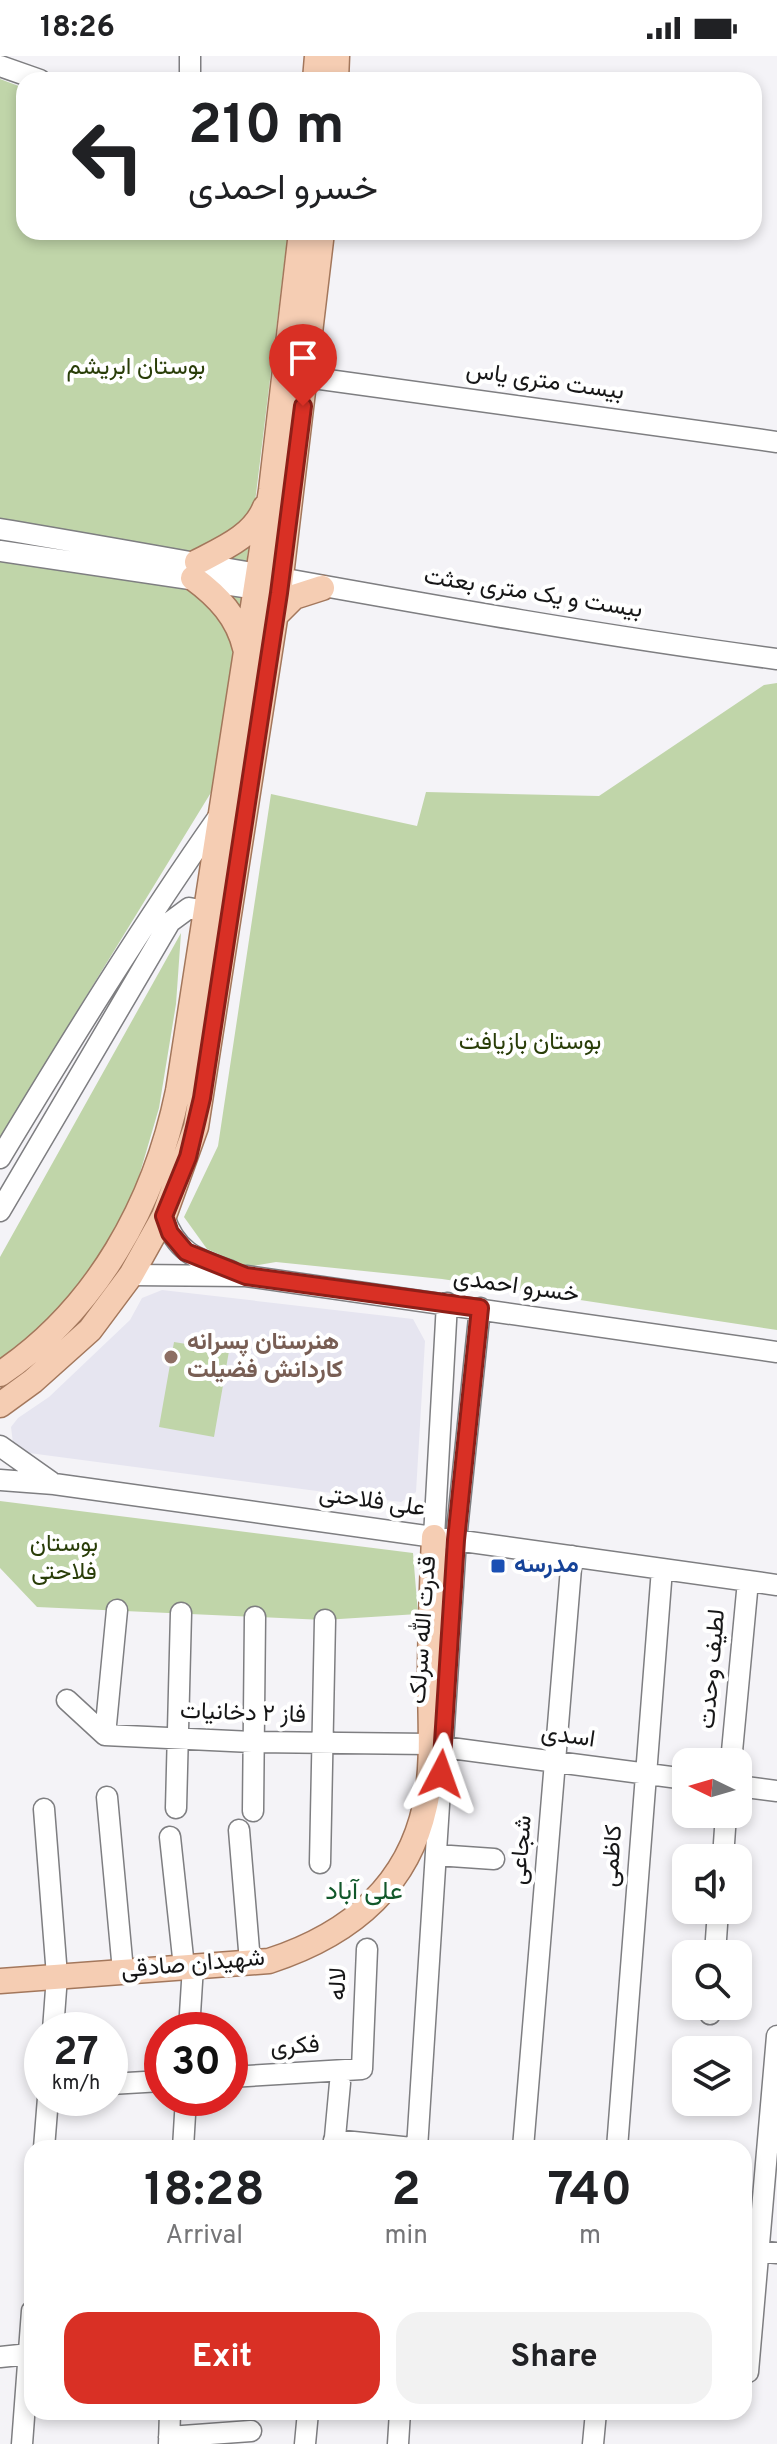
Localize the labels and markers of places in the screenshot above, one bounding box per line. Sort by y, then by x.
pin [269,324,337,406]
place label: هنرستان پسرانه کاردانش فضیلت [187,1328,343,1386]
marker: هنرستان پسرانه کاردانش فضیلت [162,1348,180,1366]
place label: مدرسه [514,1551,579,1581]
marker: مدرسه [489,1557,507,1575]

